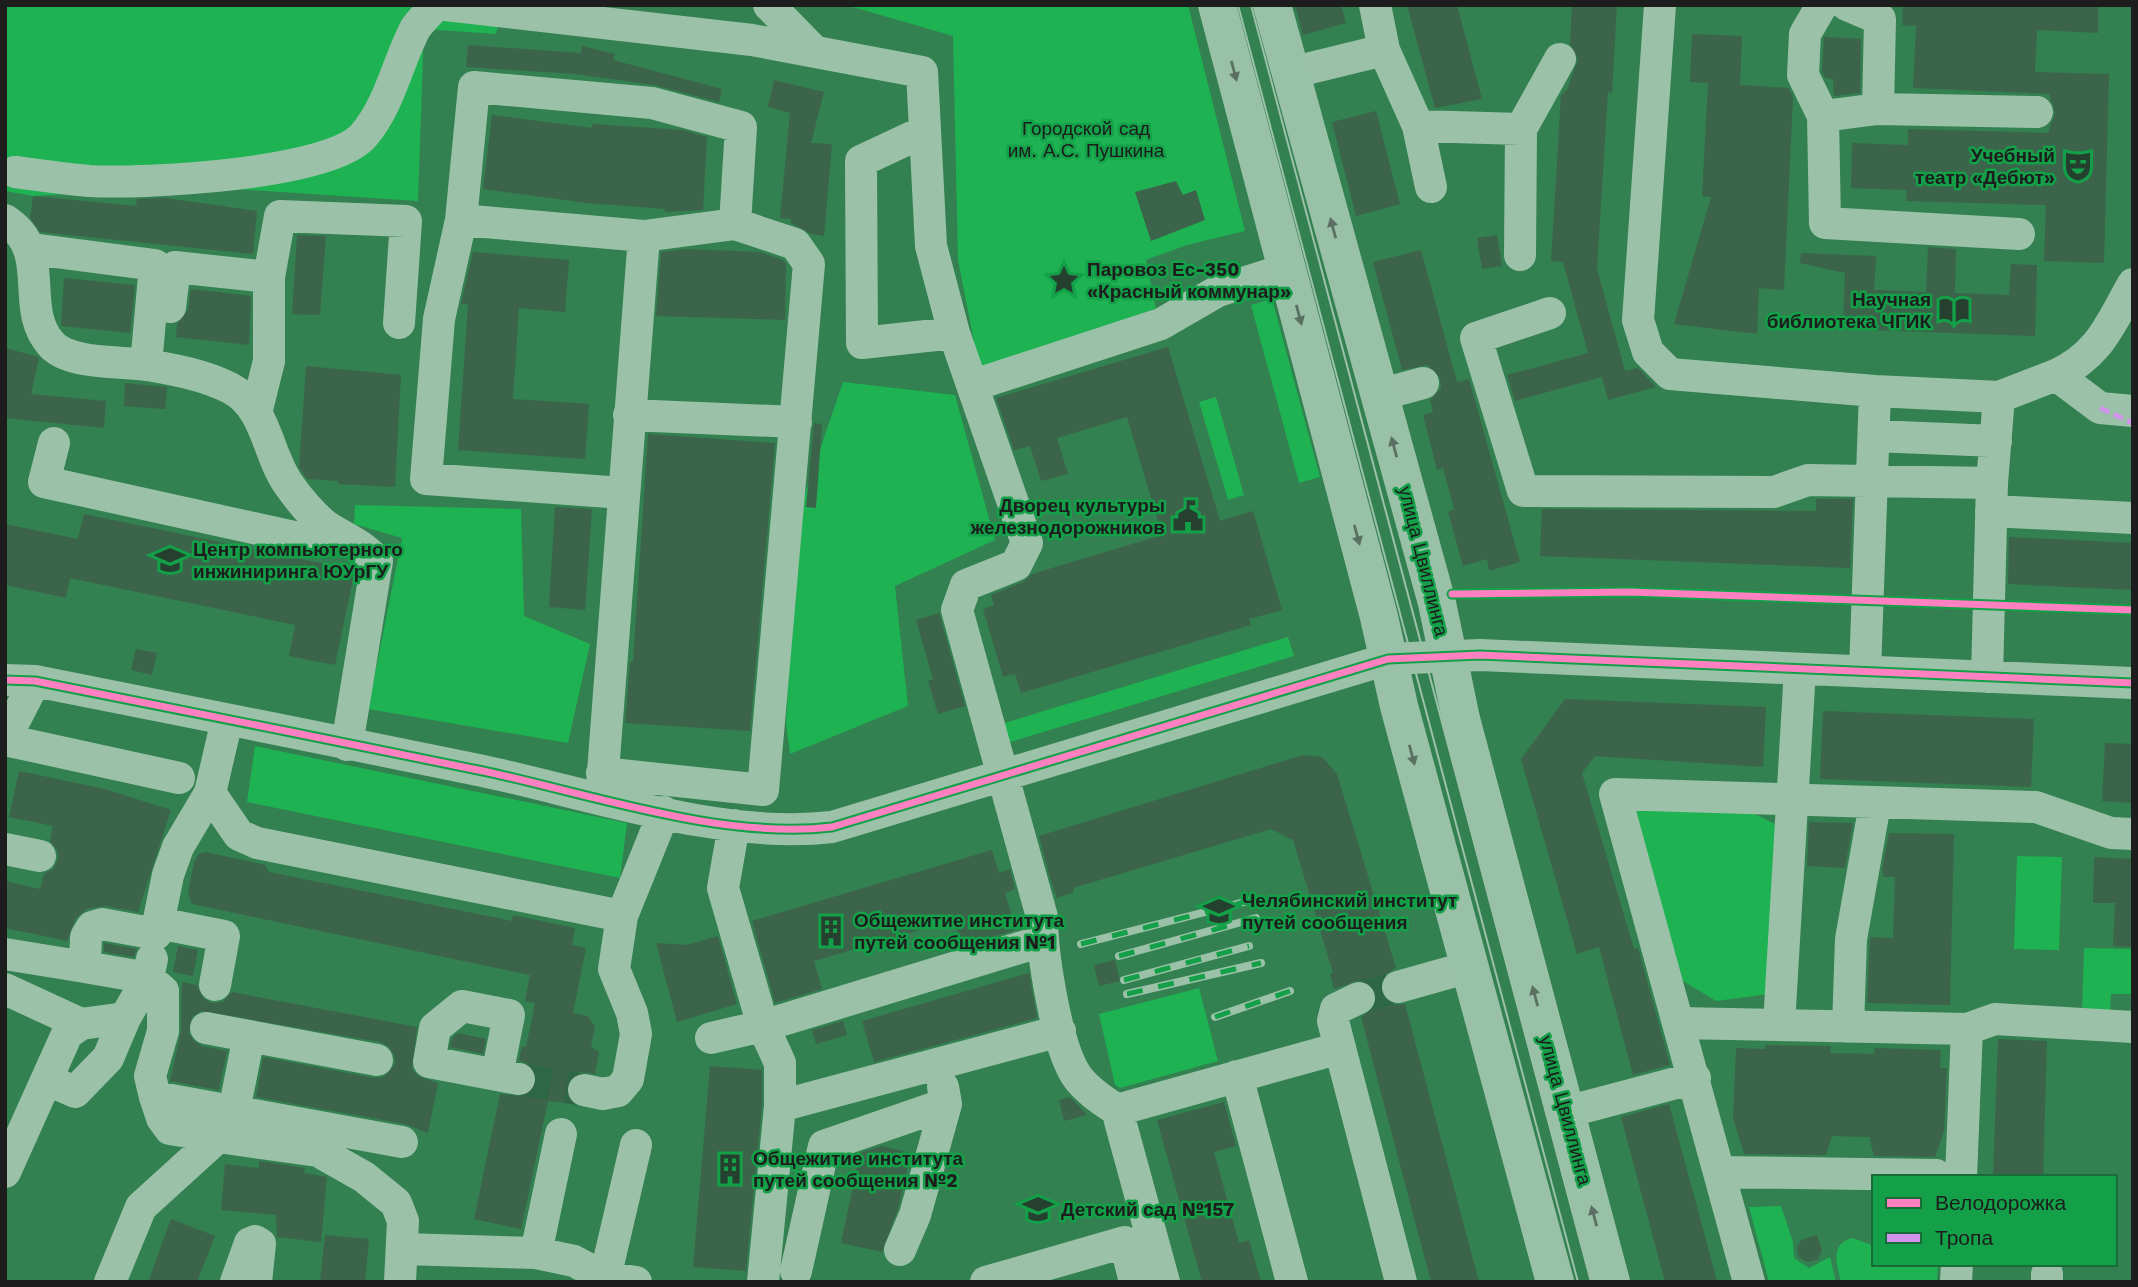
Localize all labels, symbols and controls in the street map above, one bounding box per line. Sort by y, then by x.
one-way arrow [1229,60,1240,82]
park label: Городской сад им. А.С. Пушкина [1008,117,1165,162]
place label: Учебный театр «Дебют» [1915,144,2055,189]
theatre icon: Учебный театр «Дебют» [2061,149,2095,183]
one-way arrow [1327,217,1338,239]
place label: Паровоз Ес-350 «Красный коммунар» [1087,258,1291,303]
place icon: Паровоз Ес-350 «Красный коммунар» [1047,263,1081,297]
place label: Научная библиотека ЧГИК [1767,288,1931,333]
library icon: Научная библиотека ЧГИК [1937,293,1971,327]
one-way arrow [1294,304,1305,326]
one-way arrow [1388,437,1398,458]
street label: улица Цвиллинга [1394,484,1453,639]
place label: Дворец культуры железнодорожников [970,494,1165,539]
public building icon: Дворец культуры железнодорожников [1171,499,1205,533]
one-way arrow [1352,524,1363,546]
place label: Центр компьютерного инжиниринга ЮУрГУ [193,538,403,583]
school or university icon: Центр компьютерного инжиниринга ЮУрГУ [153,543,187,577]
one-way arrow [1408,745,1418,766]
place label: Челябинский институт путей сообщения [1242,889,1457,934]
school or university icon: Челябинский институт путей сообщения [1202,894,1236,928]
place label: Общежитие института путей сообщения №1 [854,909,1065,954]
building icon: Общежитие института путей сообщения №1 [814,914,848,948]
one-way arrow [1529,985,1540,1007]
street label: улица Цвиллинга [1535,1033,1597,1188]
place label: Общежитие института путей сообщения №2 [753,1147,964,1192]
building icon: Общежитие института путей сообщения №2 [713,1152,747,1186]
legend [1872,1175,2117,1266]
text: Велодорожка [1935,1190,2066,1215]
school or university icon: Детский сад №157 [1021,1192,1055,1226]
place label: Детский сад №157 [1061,1198,1234,1221]
one-way arrow [1588,1205,1599,1227]
text: Тропа [1935,1225,1993,1250]

